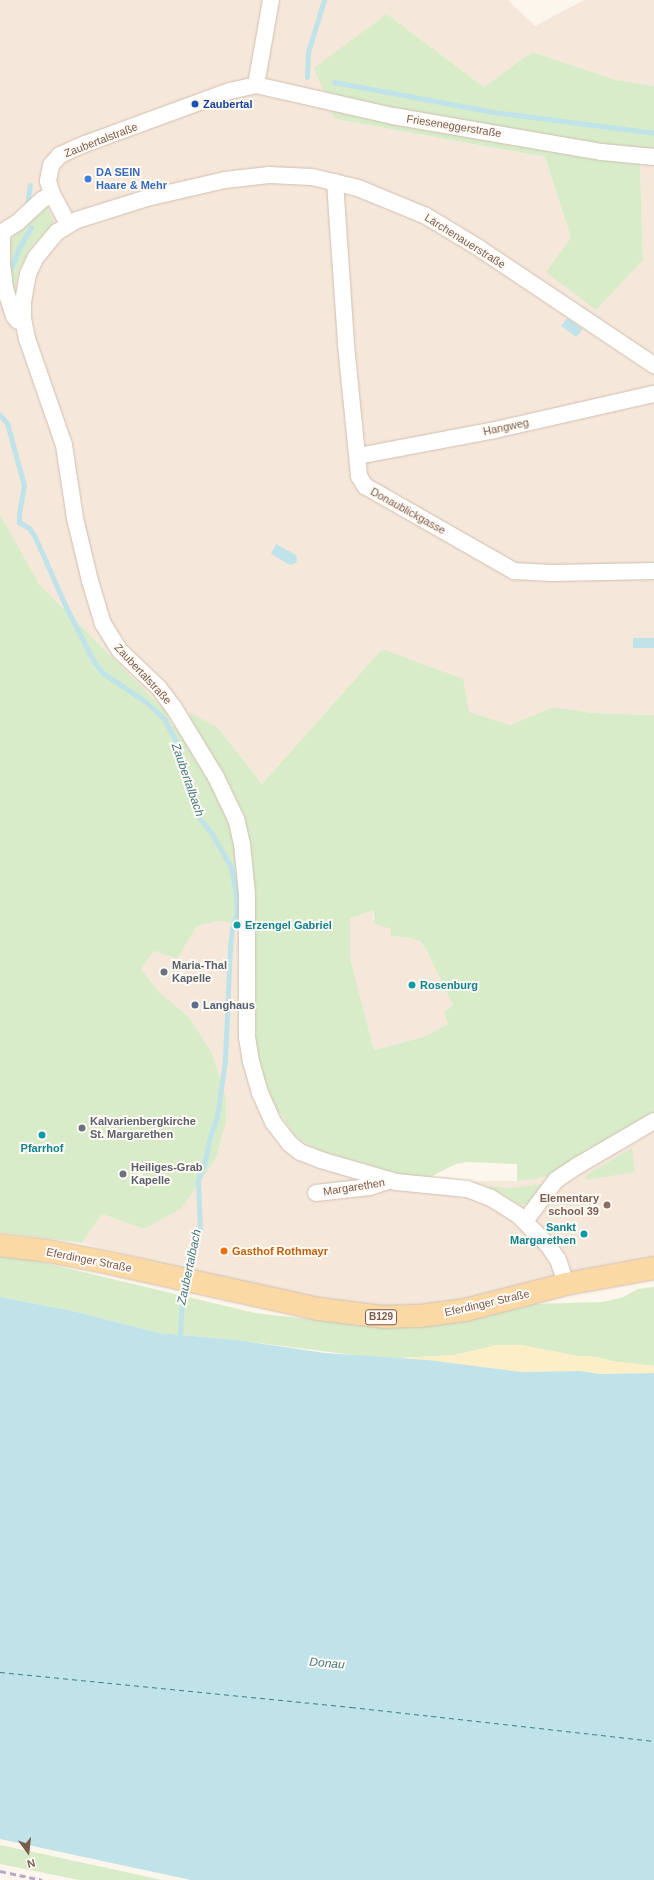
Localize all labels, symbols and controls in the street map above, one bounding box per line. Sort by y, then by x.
place label: Zaubertal [203,97,253,111]
marker: Zaubertal [190,99,200,109]
street label: Frieseneggerstraße [406,112,502,140]
street label: Zaubertalstraße [62,120,140,160]
place label: DA SEIN Haare & Mehr [96,166,167,192]
marker: DA SEIN Haare & Mehr [83,174,93,184]
street label: Lärchenauerstraße [422,211,508,271]
street label: Hangweg [482,416,530,438]
street label: Donaublickgasse [368,485,448,537]
street label: Zaubertalstraße [112,641,174,707]
water label: Zaubertalbach [168,741,206,819]
place label: Erzengel Gabriel [245,918,332,932]
marker: Erzengel Gabriel [232,920,242,930]
place label: Maria-Thal Kapelle [172,959,227,985]
marker: Maria-Thal Kapelle [159,967,169,977]
place label: Rosenburg [420,978,478,992]
marker: Rosenburg [407,980,417,990]
place label: Langhaus [203,998,255,1012]
marker: Langhaus [190,1000,200,1010]
place label: Kalvarienbergkirche St. Margarethen [90,1115,196,1141]
marker: Kalvarienbergkirche St. Margarethen [77,1123,87,1133]
marker: Pfarrhof [37,1130,47,1140]
place label: Pfarrhof [21,1141,63,1155]
place label: Heiliges-Grab Kapelle [131,1161,203,1187]
marker: Heiliges-Grab Kapelle [118,1169,128,1179]
street label: Margarethen [322,1176,386,1198]
place label: Elementary school 39 [540,1192,599,1218]
marker: Elementary school 39 [602,1200,612,1210]
place label: Sankt Margarethen [510,1221,576,1247]
water label: Zaubertalbach [175,1228,205,1306]
marker: Sankt Margarethen [579,1229,589,1239]
place label: Gasthof Rothmayr [232,1244,328,1258]
street label: Eferdinger Straße [45,1245,133,1275]
marker: Gasthof Rothmayr [219,1246,229,1256]
street label: Eferdinger Straße [443,1287,531,1319]
road number: B129 [365,1309,397,1325]
water label: Donau [309,1655,345,1673]
north arrow [8,1832,48,1872]
text: N [26,1857,37,1870]

